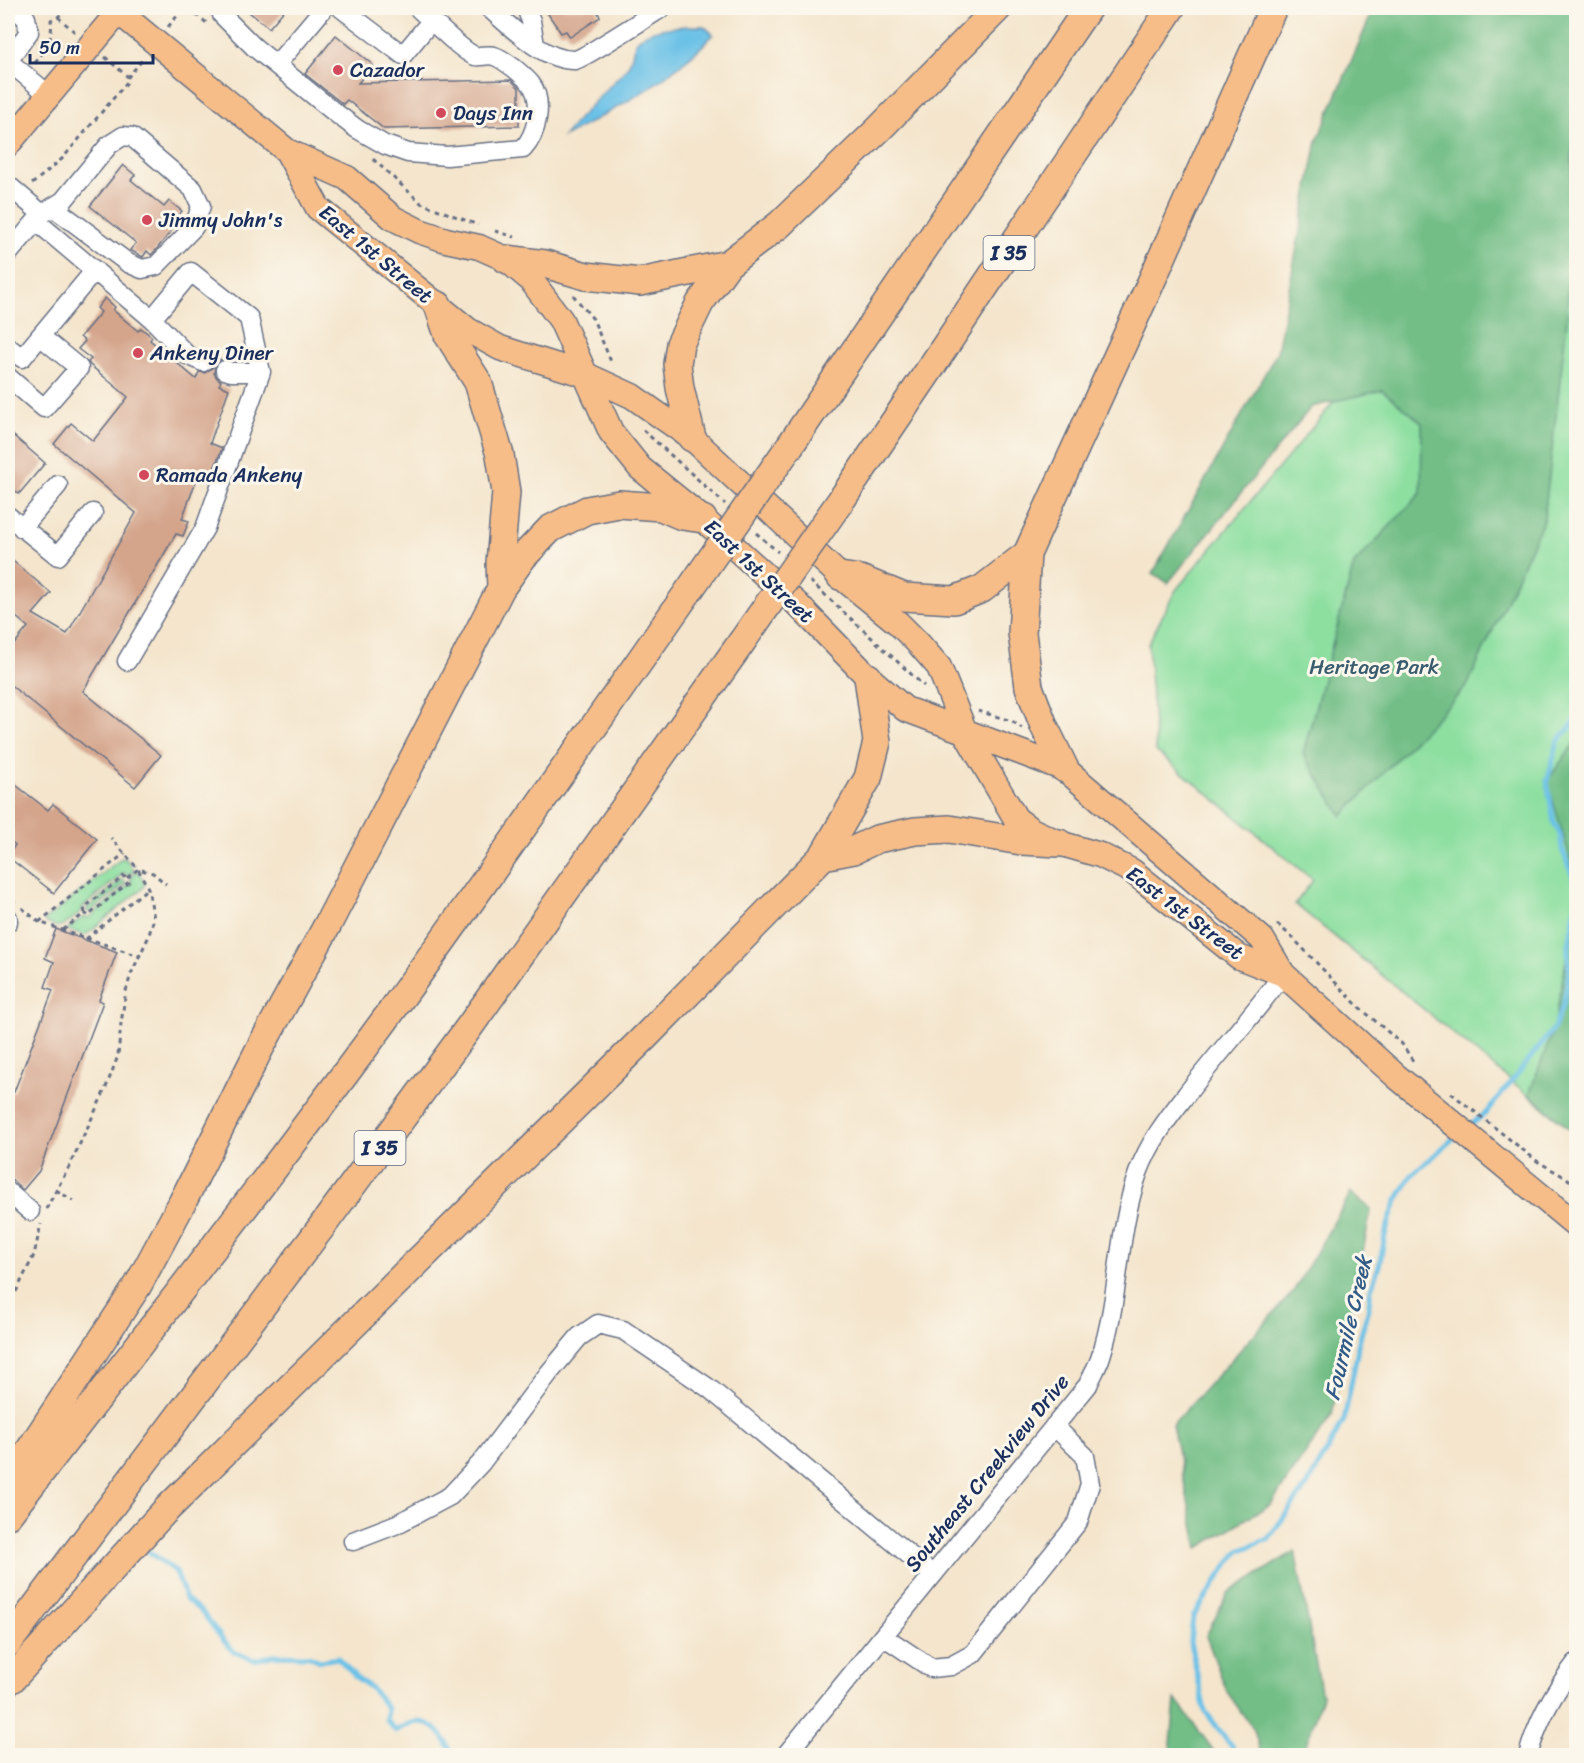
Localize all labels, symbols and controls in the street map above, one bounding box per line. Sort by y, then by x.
scale bar [30,27,153,65]
text: 50 m [39,32,80,64]
place label: Cazador [350,51,426,89]
marker: Cazador [331,63,345,77]
place label: Days Inn [453,94,533,132]
marker: Days Inn [434,106,448,120]
street label: East 1st Street [310,194,442,314]
place label: Jimmy John's [158,201,283,239]
marker: Jimmy John's [140,213,154,227]
road number: I 35 [984,236,1034,270]
place label: Ankeny Diner [149,334,275,372]
marker: Ankeny Diner [131,346,145,360]
place label: Ramada Ankeny [156,456,302,494]
marker: Ramada Ankeny [137,468,151,482]
street label: East 1st Street [695,509,823,633]
park label: Heritage Park [1309,648,1439,686]
street label: East 1st Street [1117,856,1253,970]
road number: I 35 [354,1131,406,1165]
water label: Fourmile Creek [1313,1249,1384,1404]
street label: Southeast Creekview Drive [895,1365,1080,1581]

